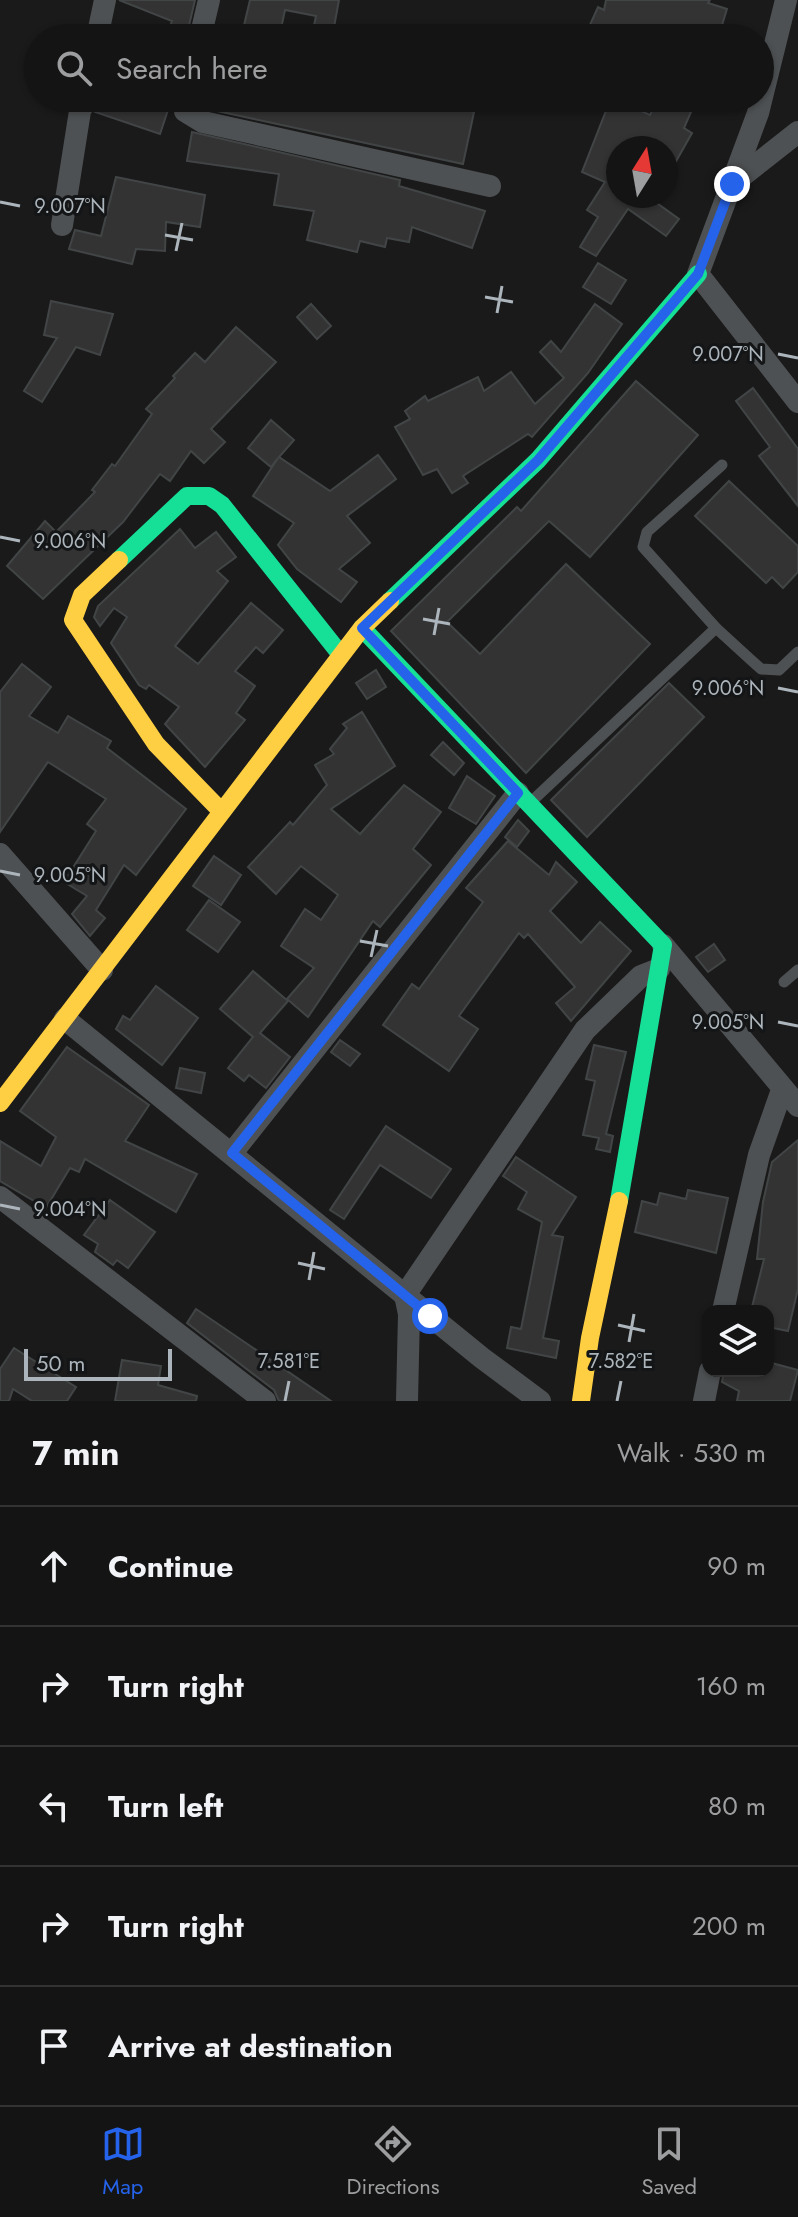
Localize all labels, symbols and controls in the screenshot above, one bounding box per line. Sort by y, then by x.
search box [24,24,774,112]
icon: search [52,46,96,90]
text: Search here [116,47,268,90]
north arrow [606,136,678,208]
route end [714,166,750,202]
text: 9.007°N [34,192,106,221]
text: 9.007°N [692,340,764,369]
text: 9.006°N [34,527,106,556]
text: 9.006°N [692,674,764,703]
text: 9.005°N [34,861,106,890]
text: 9.005°N [692,1008,764,1037]
text: 9.004°N [34,1195,106,1224]
route start [412,1298,448,1334]
map controls [702,1305,774,1377]
button: layers [702,1305,774,1377]
scale bar [24,1345,172,1381]
text: 50 m [36,1347,85,1379]
text: 7.581°E [258,1347,320,1376]
text: 7.582°E [589,1347,653,1376]
text: 7 min [32,1429,120,1478]
text: Walk · 530 m [617,1434,766,1472]
icon: ahead [32,1544,76,1588]
text: Continue [108,1545,234,1588]
text: 90 m [707,1547,766,1585]
icon: right [32,1664,76,1708]
text: Turn right [108,1665,244,1708]
text: 160 m [696,1667,766,1705]
icon: left [32,1784,76,1828]
text: Turn left [108,1785,223,1828]
text: 80 m [708,1787,766,1825]
icon: right [32,1904,76,1948]
text: Turn right [108,1905,244,1948]
text: 200 m [692,1907,766,1945]
icon: arrive [32,2024,76,2068]
text: Arrive at destination [108,2025,393,2068]
tab: Map [101,2122,145,2202]
tab: Directions [347,2122,440,2202]
tab: Saved [641,2122,697,2202]

